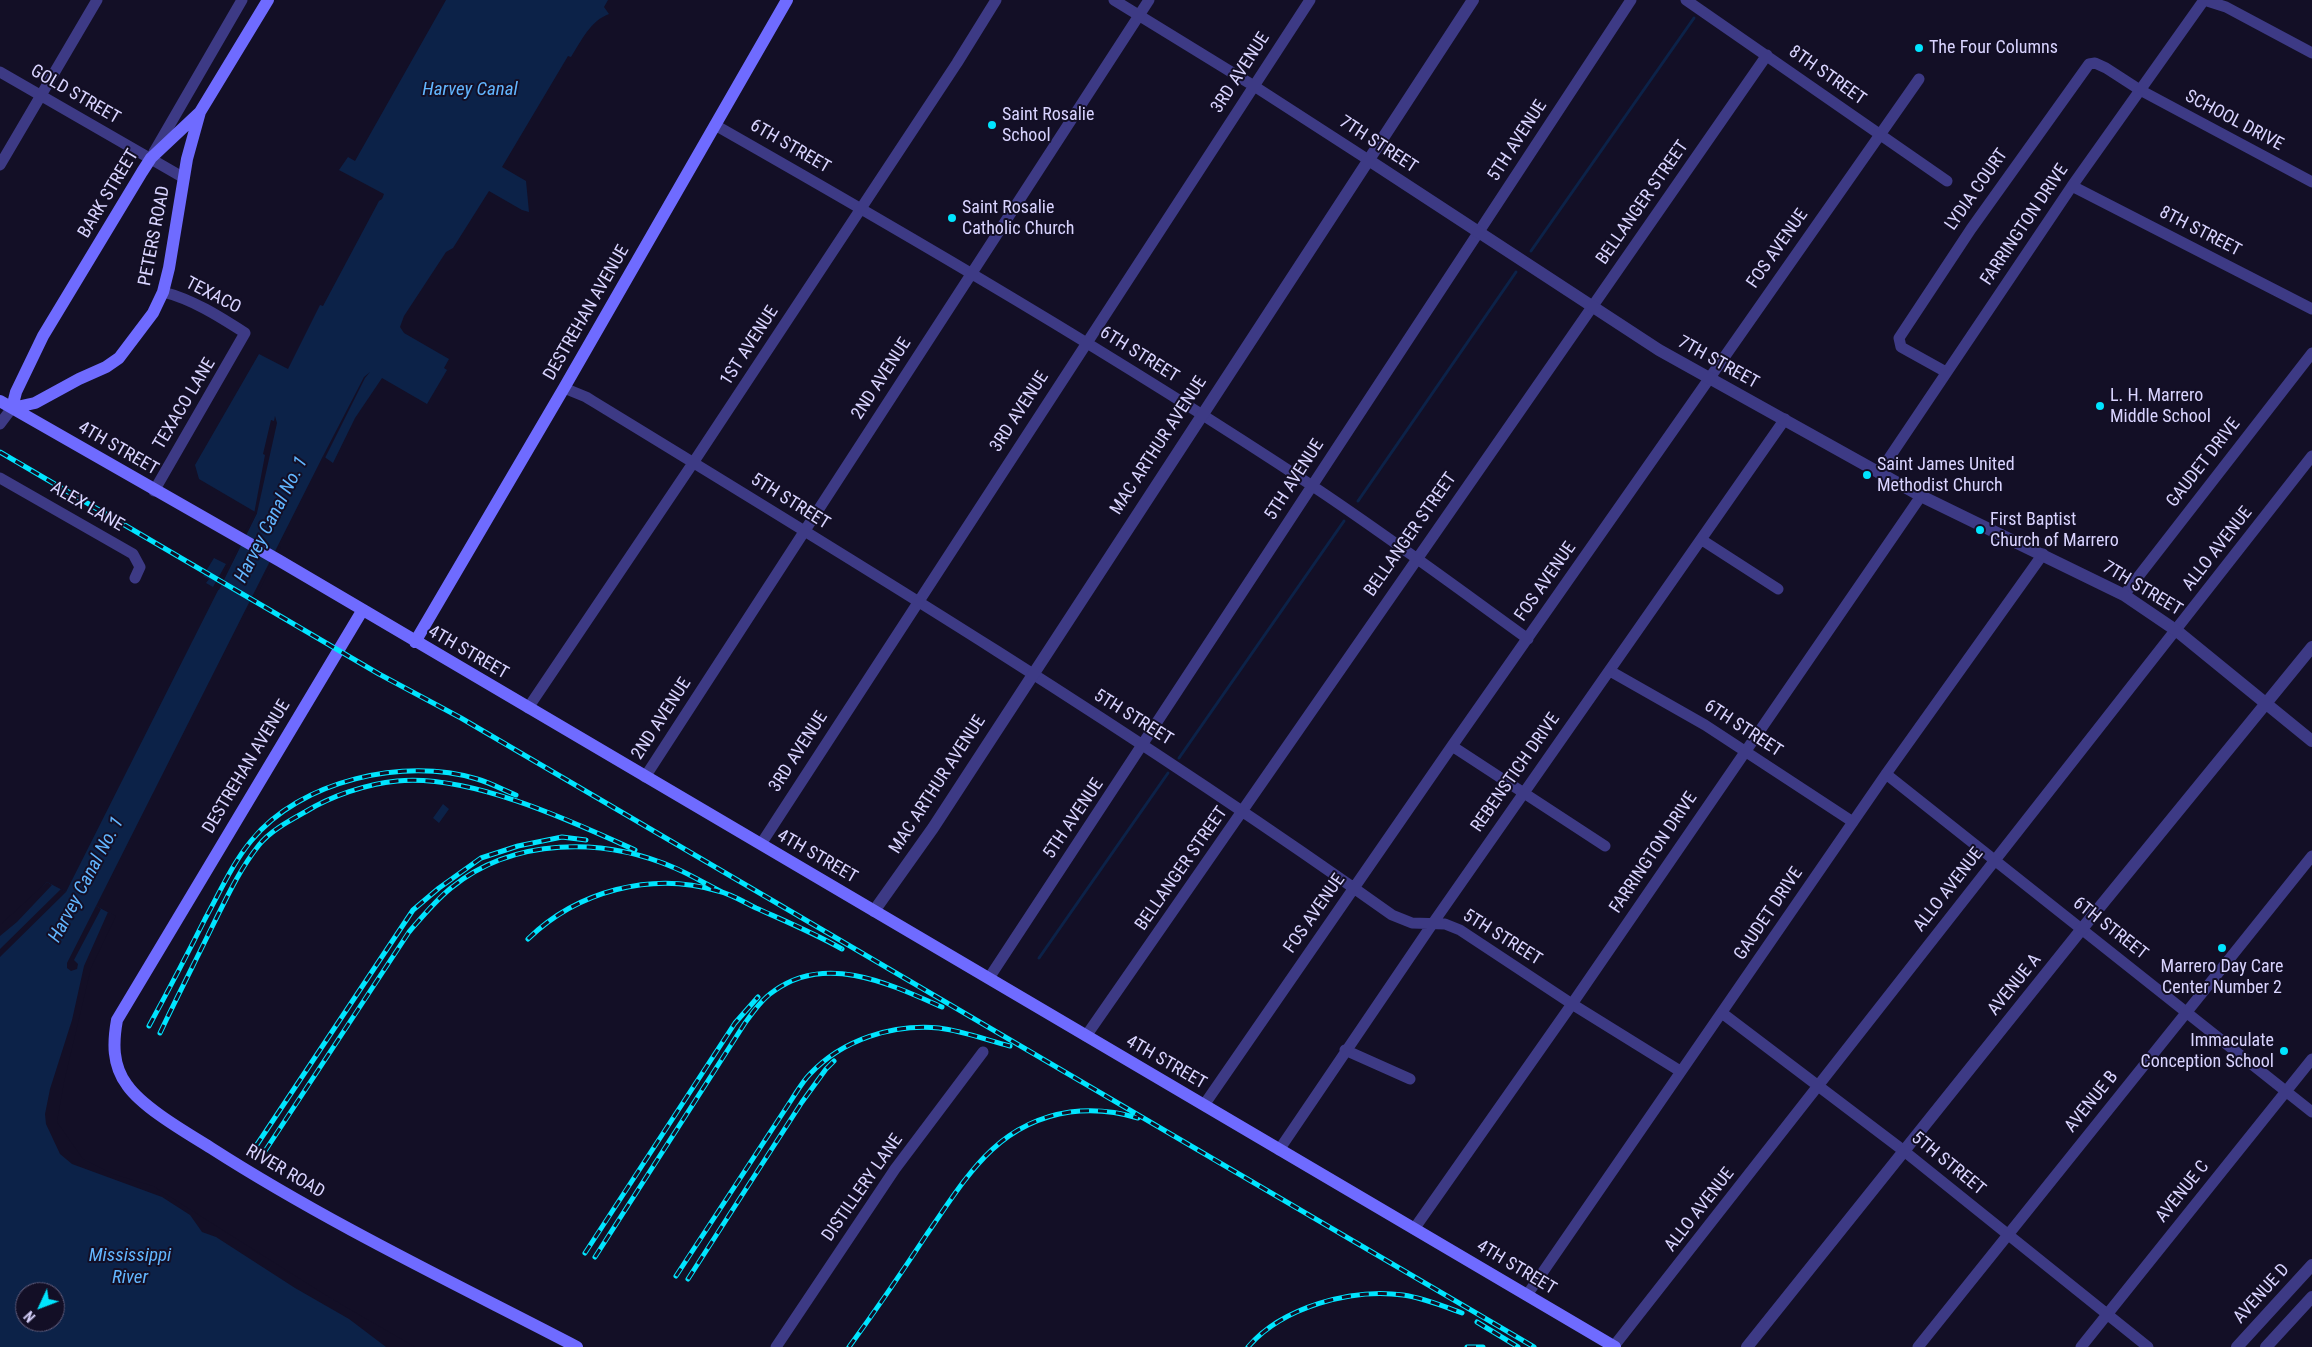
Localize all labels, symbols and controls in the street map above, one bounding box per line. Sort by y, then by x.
street label: 3RD AVENUE [1207,29,1275,117]
place label: The Four Columns [1929,37,2058,59]
street label: 8TH STREET [1784,42,1870,110]
marker: The Four Columns [1913,42,1925,54]
street label: GOLD STREET [26,61,124,129]
water label: Harvey Canal [422,79,518,101]
street label: SCHOOL DRIVE [2181,86,2287,156]
street label: 5TH AVENUE [1484,96,1552,186]
place label: Saint Rosalie School [1002,104,1094,146]
street label: 7TH STREET [1335,112,1421,178]
street label: 6TH STREET [746,115,834,179]
marker: Saint Rosalie School [986,119,998,131]
street label: BELLANGER STREET [1592,137,1694,269]
street label: LYDIA COURT [1941,145,2013,235]
street label: BARK STREET [74,146,144,242]
street label: FARRINGTON DRIVE [1976,160,2074,290]
street label: PETERS ROAD [135,184,175,288]
place label: Saint Rosalie Catholic Church [962,197,1075,240]
street label: 8TH STREET [2155,202,2245,262]
street label: FOS AVENUE [1743,205,1813,293]
marker: Saint Rosalie Catholic Church [946,212,958,224]
street label: DESTREHAN AVENUE [540,242,634,384]
street label: TEXACO [182,273,244,319]
street label: 1ST AVENUE [716,302,784,390]
street label: 6TH STREET [1095,322,1183,388]
street label: 7TH STREET [1674,332,1762,394]
street label: 2ND AVENUE [848,334,916,424]
street label: TEXACO LANE [149,354,221,454]
street label: 3RD AVENUE [986,368,1054,456]
street label: MAC ARTHUR AVENUE [1106,373,1212,519]
place label: L. H. Marrero Middle School [2110,385,2211,428]
marker: L. H. Marrero Middle School [2094,400,2106,412]
street label: GAUDET DRIVE [2162,414,2246,512]
street label: 4TH STREET [74,417,162,481]
street label: 5TH AVENUE [1261,435,1329,525]
water label: Harvey Canal No. 1 [230,453,314,587]
place label: Saint James United Methodist Church [1877,454,2015,496]
street label: 5TH STREET [746,469,834,535]
street label: BELLANGER STREET [1360,469,1462,601]
marker: Saint James United Methodist Church [1861,469,1873,481]
street label: ALEX LANE [46,477,128,537]
street label: ALLO AVENUE [2178,503,2258,595]
place label: First Baptist Church of Marrero [1990,509,2119,552]
marker: First Baptist Church of Marrero [1974,524,1986,536]
street label: FOS AVENUE [1511,538,1581,626]
street label: 7TH STREET [2098,557,2186,621]
street label: 4TH STREET [424,621,512,685]
street label: 2ND AVENUE [628,674,696,764]
street label: 5TH STREET [1089,685,1177,751]
street label: DESTREHAN AVENUE [199,696,295,838]
street label: 6TH STREET [1700,696,1786,762]
street label: 3RD AVENUE [765,708,833,796]
street label: REBENSTICH DRIVE [1467,709,1565,837]
street label: MAC ARTHUR AVENUE [885,712,991,858]
street label: 5TH AVENUE [1039,775,1109,863]
street label: FARRINGTON DRIVE [1605,788,1703,918]
street label: BELLANGER STREET [1131,803,1233,935]
water label: Harvey Canal No. 1 [44,813,130,947]
street label: 4TH STREET [773,825,861,889]
street label: ALLO AVENUE [1909,844,1989,936]
street label: GAUDET DRIVE [1730,864,1808,964]
street label: FOS AVENUE [1280,870,1350,958]
street label: 6TH STREET [2068,893,2152,965]
street label: 5TH STREET [1458,905,1546,971]
marker: Marrero Day Care Center Number 2 [2216,942,2228,954]
street label: AVENUE A [1984,950,2046,1020]
place label: Marrero Day Care Center Number 2 [2161,956,2283,999]
place label: Immaculate Conception School [2141,1030,2274,1072]
street label: 4TH STREET [1122,1031,1210,1095]
marker: Immaculate Conception School [2278,1045,2290,1057]
street label: AVENUE B [2061,1067,2123,1137]
street label: 5TH STREET [1907,1128,1989,1200]
street label: DISTILLERY LANE [818,1130,908,1246]
street label: RIVER ROAD [242,1141,328,1203]
street label: AVENUE C [2152,1157,2214,1227]
street label: ALLO AVENUE [1660,1164,1740,1256]
street label: 4TH STREET [1472,1236,1560,1300]
water label: Mississippi River [89,1245,171,1289]
street label: AVENUE D [2229,1260,2295,1328]
north arrow [15,1282,65,1332]
text: N [21,1308,39,1325]

